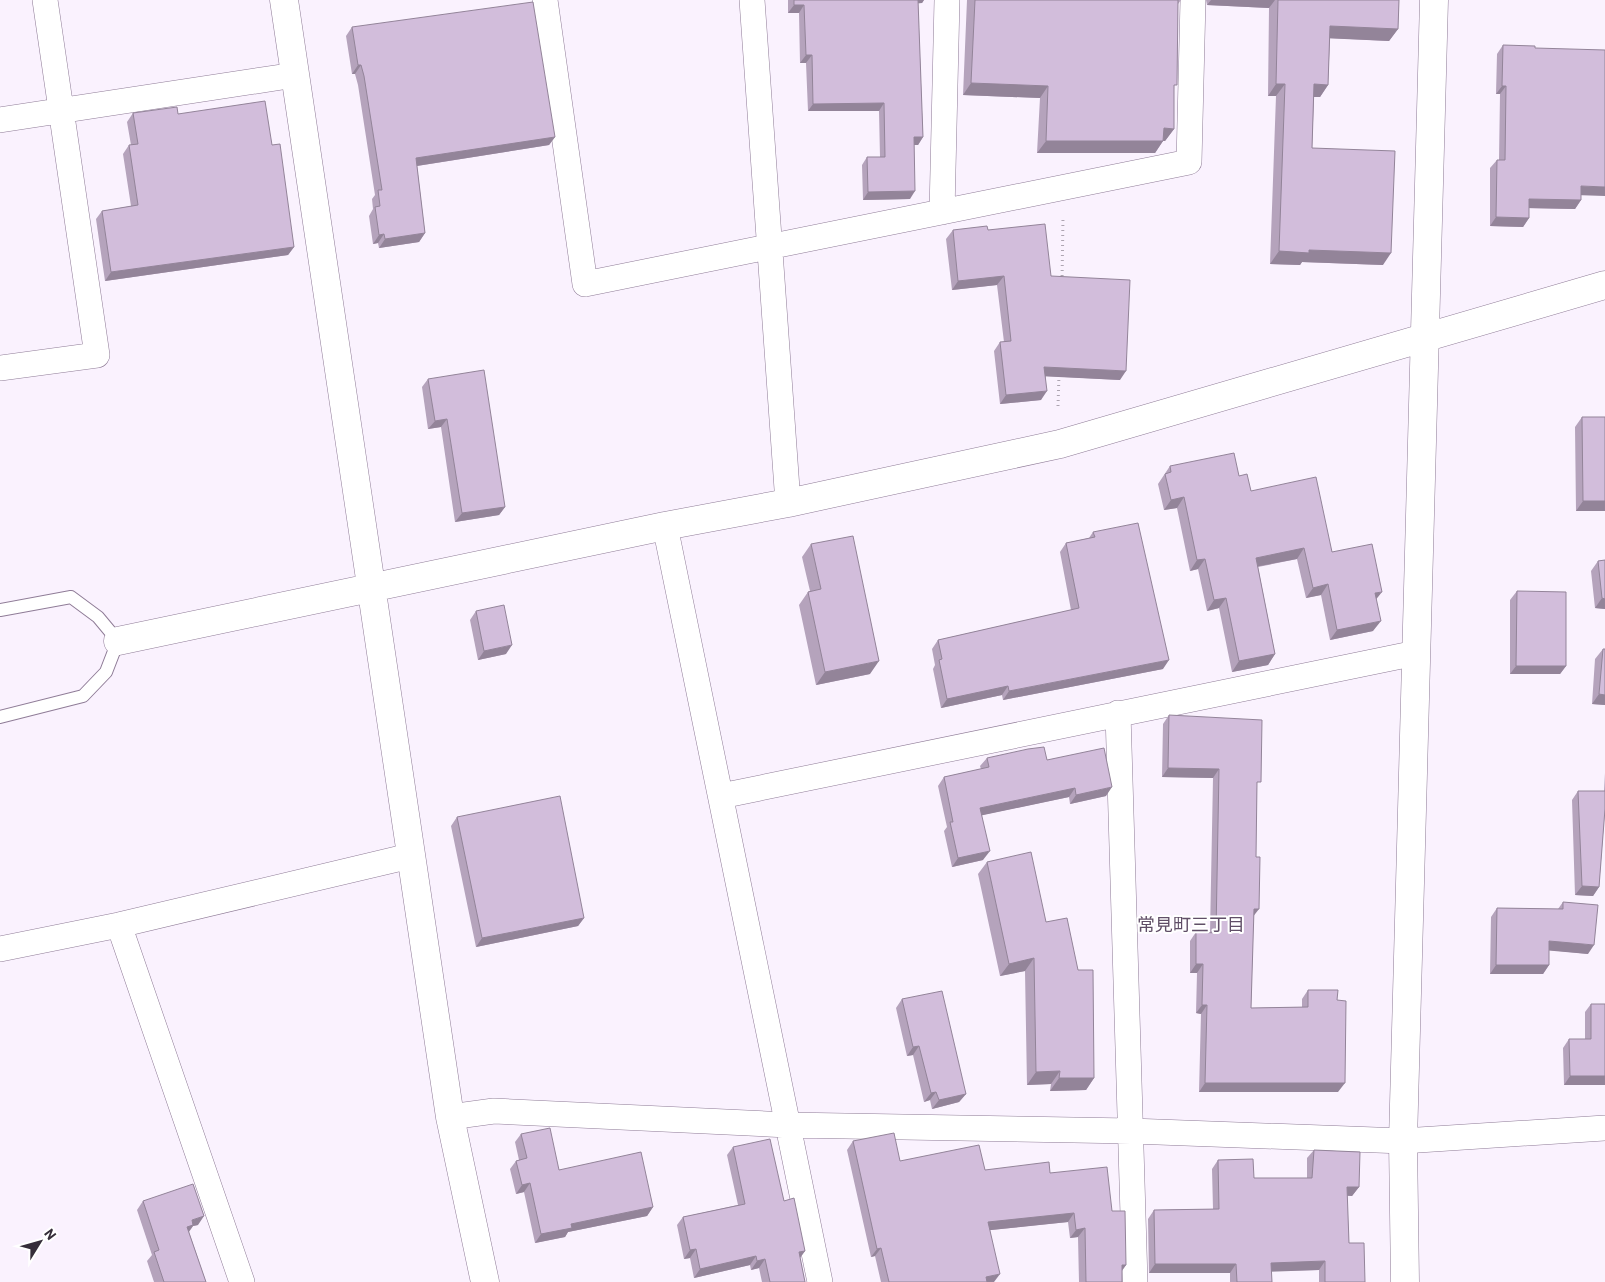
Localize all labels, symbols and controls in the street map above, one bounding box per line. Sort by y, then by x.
district label: 常見町三丁目 [1137,913,1245,935]
north arrow [15,1217,65,1267]
text: N [41,1225,60,1243]

